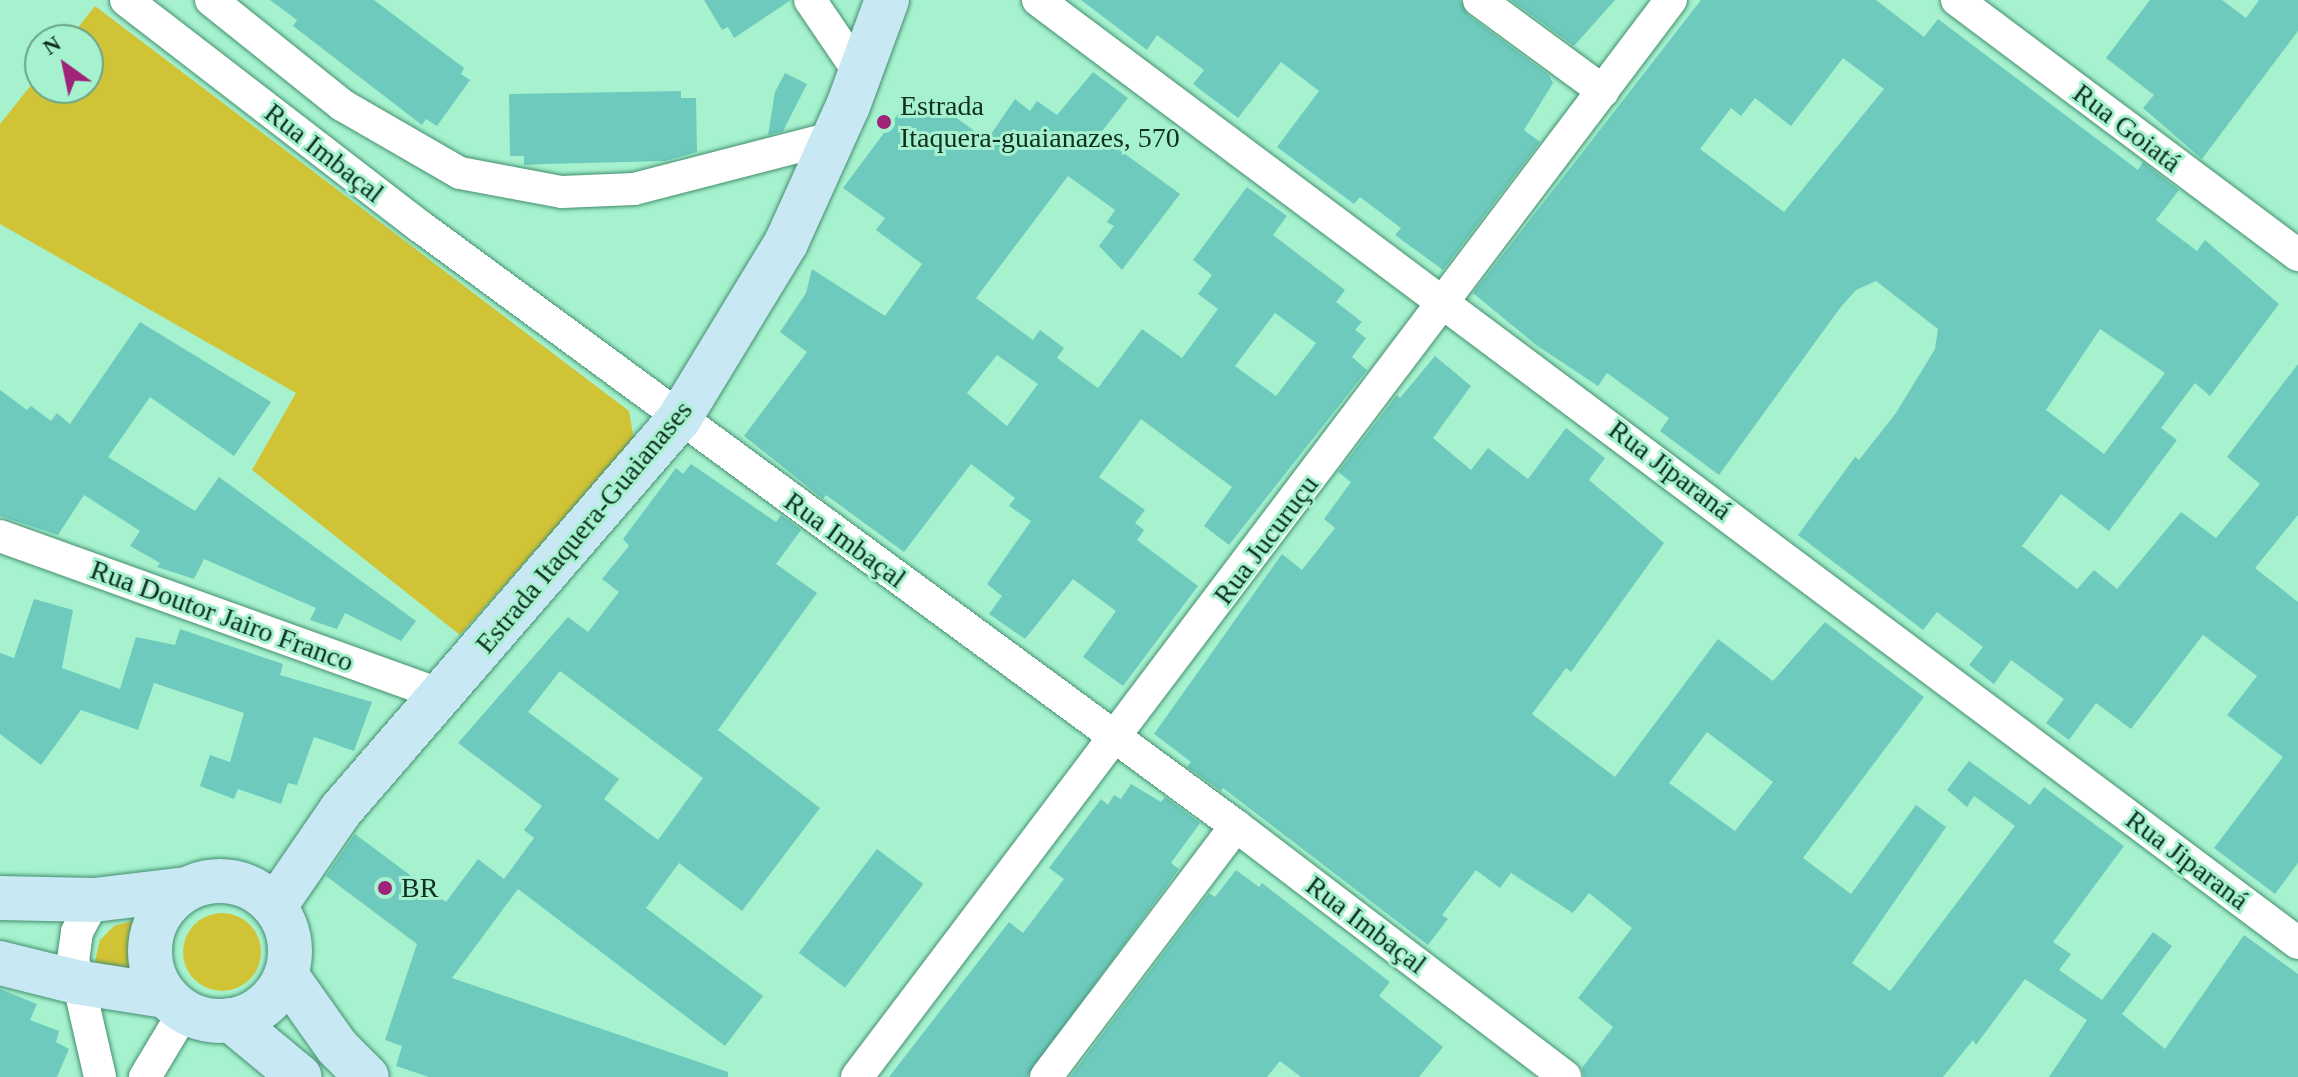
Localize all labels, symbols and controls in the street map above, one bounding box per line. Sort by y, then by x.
north arrow [24,24,104,104]
text: N [38,30,65,60]
street label: Rua Goiatá [2066,76,2188,180]
place label: Estrada Itaquera-guaianazes, 570 [900,89,1180,155]
street label: Rua Imbaçal [258,96,390,210]
marker: Estrada Itaquera-guaianazes, 570 [875,113,893,131]
street label: Estrada Itaquera-Guaianases [468,394,700,660]
street label: Rua Jiparaná [1602,413,1738,527]
street label: Rua Jucuruçu [1206,469,1326,611]
street label: Rua Imbaçal [778,485,912,595]
street label: Rua Doutor Jairo Franco [86,553,358,679]
street label: Rua Jiparaná [2119,803,2255,917]
street label: Rua Imbaçal [1299,869,1433,981]
place label: BR [401,871,438,905]
marker: BR [376,879,394,897]

